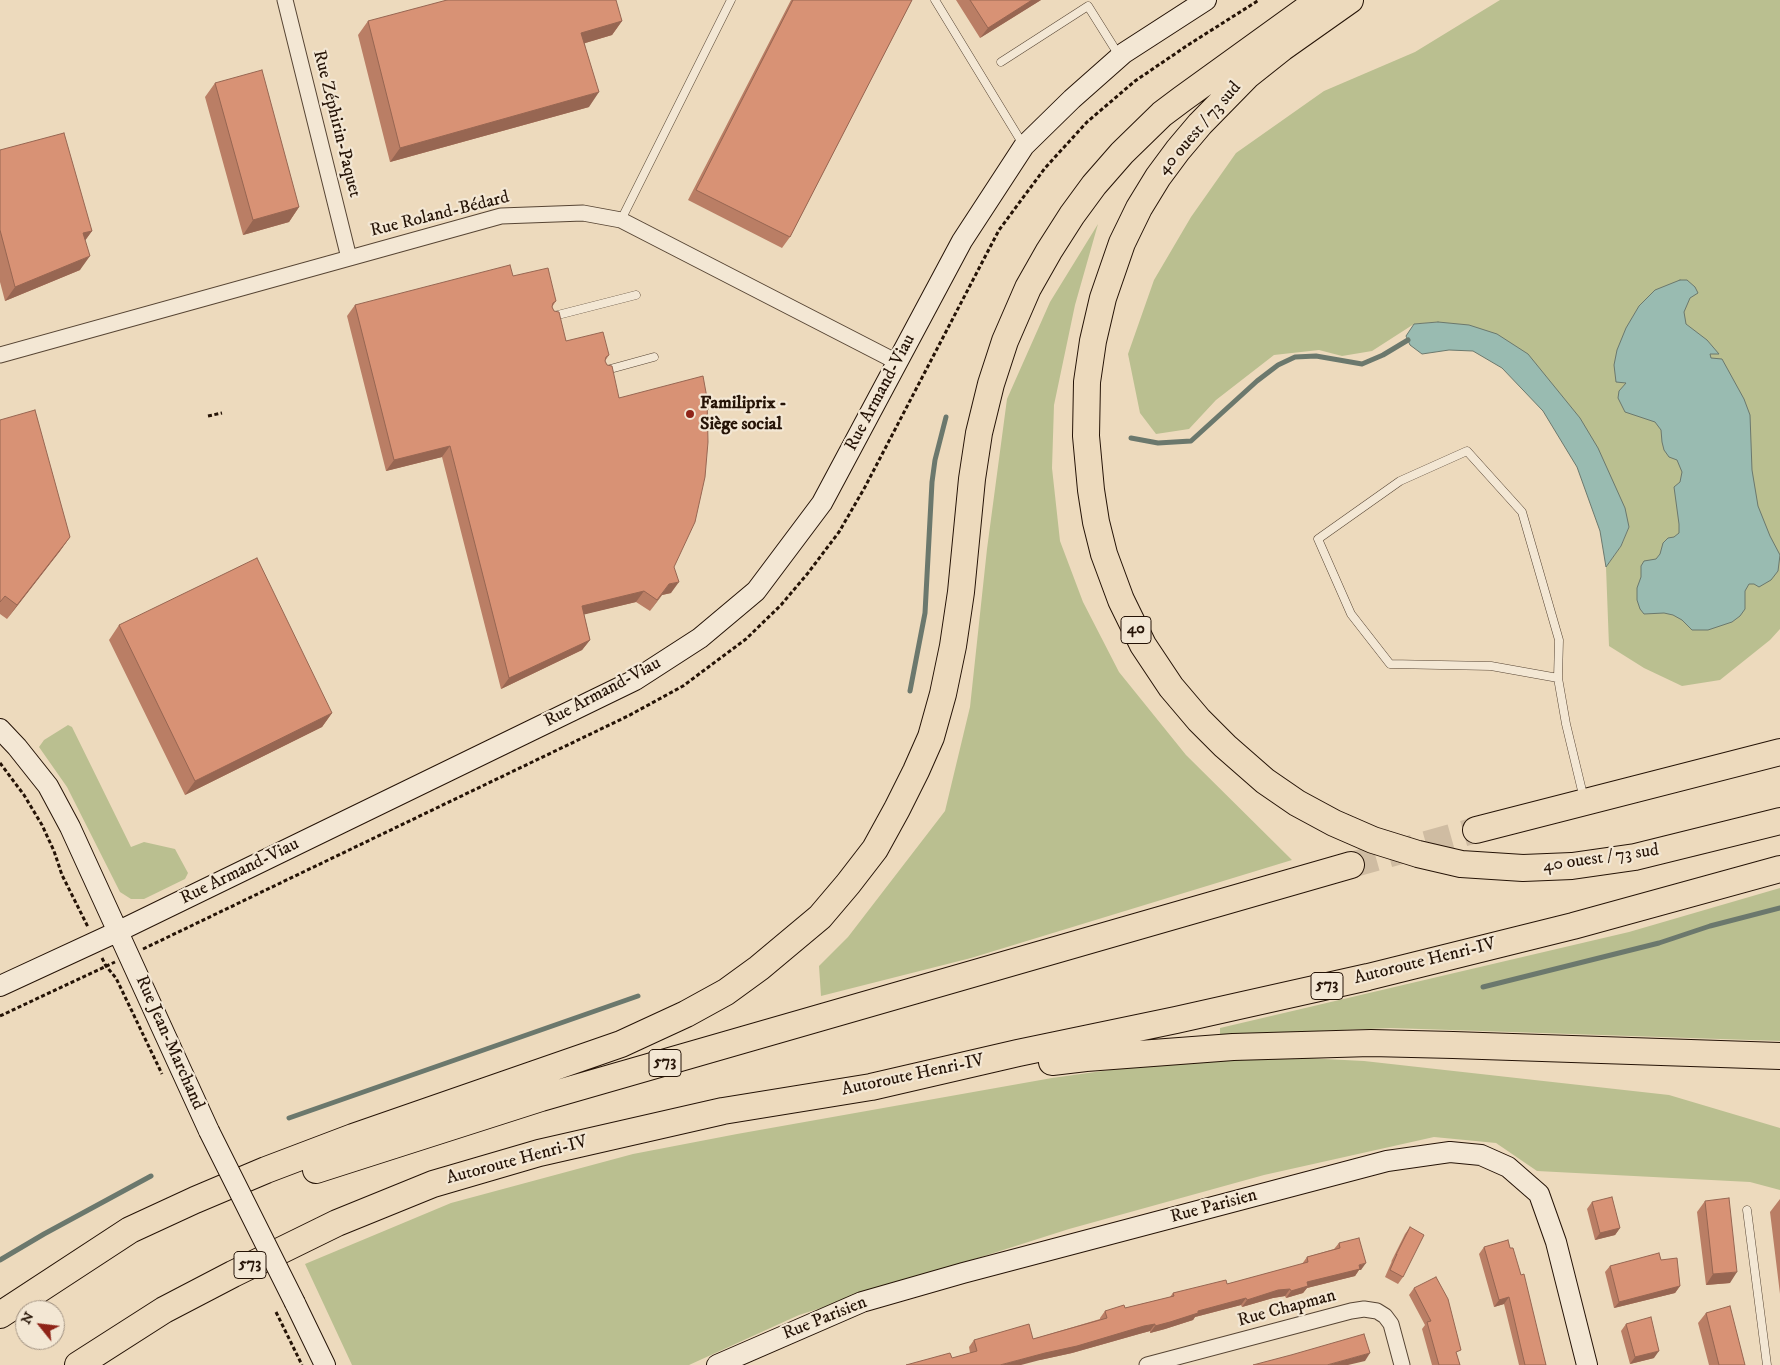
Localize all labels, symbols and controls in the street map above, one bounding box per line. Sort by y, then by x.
street label: Rue Zéphirin-Paquet [307,48,365,200]
street label: 40 ouest / 73 sud [1153,78,1247,180]
street label: Rue Roland-Bédard [368,187,512,243]
street label: Rue Armand-Viau [841,331,921,455]
place label: Familiprix - Siège social [700,393,787,436]
marker: Familiprix - Siège social [684,408,696,420]
road number: 40 [1121,616,1151,644]
street label: Rue Armand-Viau [541,653,665,733]
street label: Rue Armand-Viau [177,834,303,910]
street label: 40 ouest / 73 sud [1542,840,1660,878]
street label: Autoroute Henri-IV [1352,934,1498,990]
road number: 573 [1311,972,1343,999]
street label: Rue Jean-Marchand [130,973,208,1113]
road number: 573 [649,1050,681,1076]
street label: Autoroute Henri-IV [840,1050,986,1102]
street label: Autoroute Henri-IV [444,1132,590,1190]
street label: Rue Parisien [1168,1185,1260,1229]
road number: 573 [234,1252,266,1278]
street label: Rue Chapman [1236,1286,1338,1332]
street label: Rue Parisien [780,1292,870,1346]
north arrow [15,1300,65,1350]
text: N [17,1309,38,1328]

